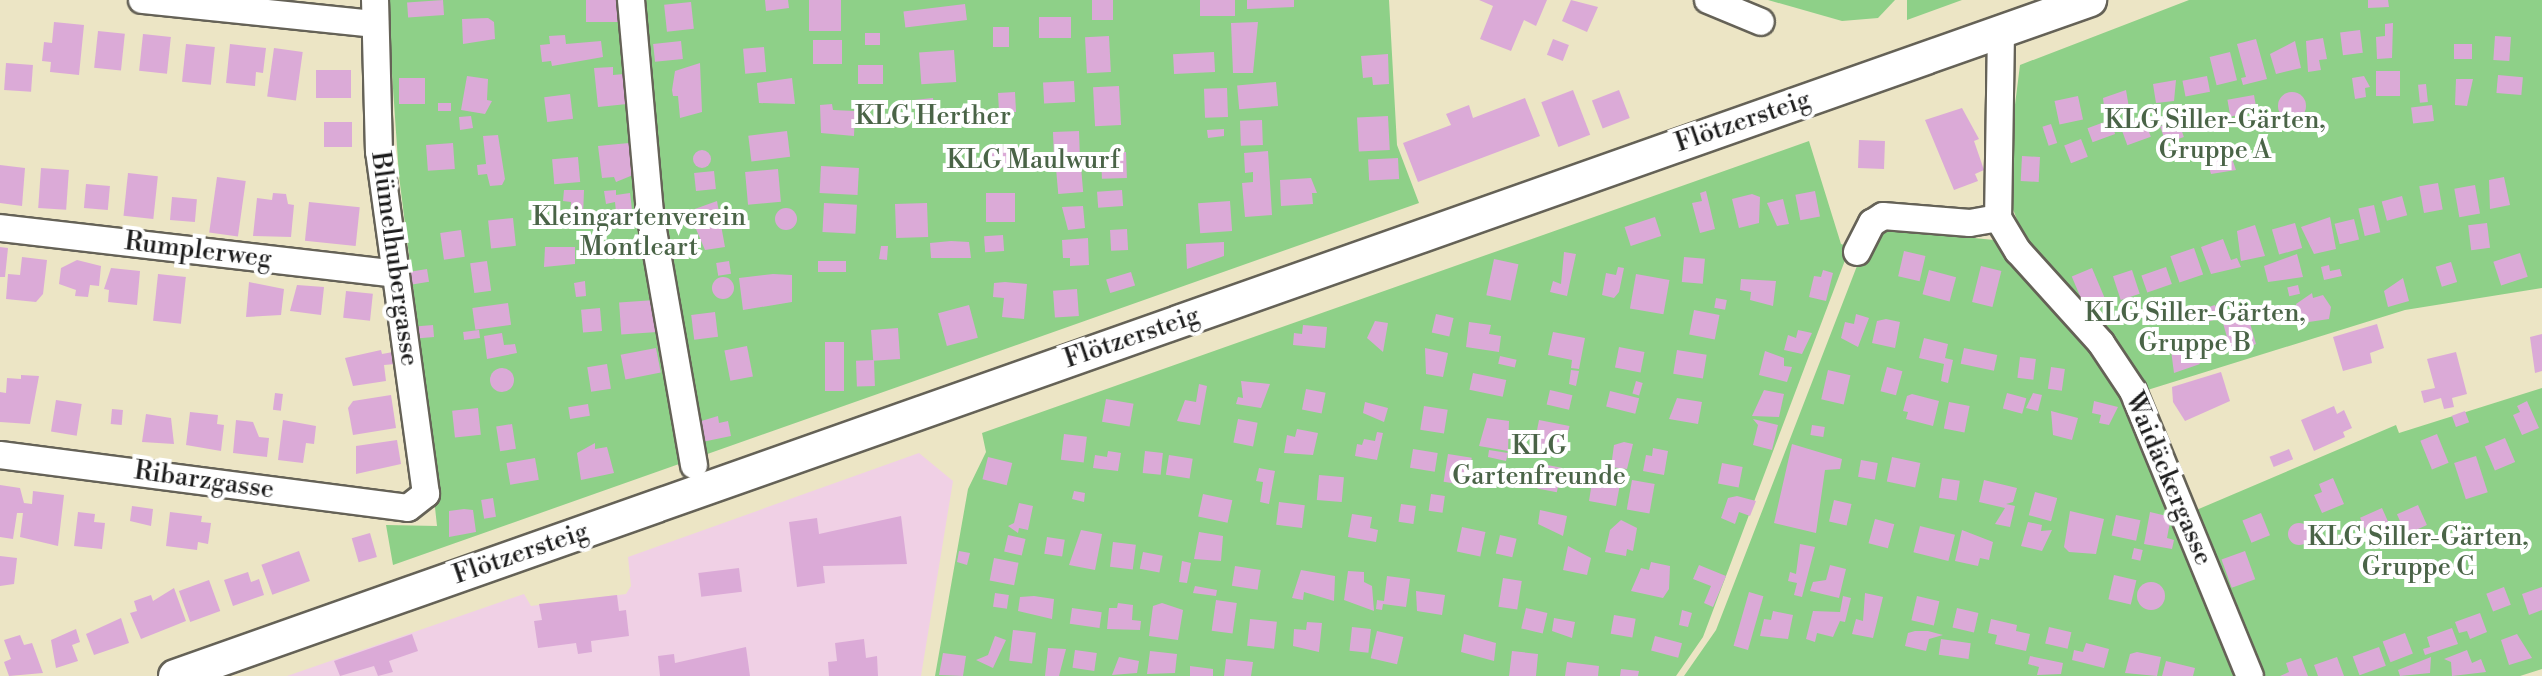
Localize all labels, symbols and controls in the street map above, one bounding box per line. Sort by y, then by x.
street label: Flötzersteig [1671,84,1815,160]
park label: KLG Herther [855,101,1011,133]
park label: KLG Siller-Gärten, Gruppe A [2104,105,2326,166]
park label: KLG Maulwurf [946,145,1120,177]
street label: Blümelhubergasse [364,150,424,368]
park label: Kleingartenverein Montleart [532,202,746,264]
street label: Rumplerweg [123,227,273,275]
park label: KLG Siller-Gärten, Gruppe B [2084,298,2306,360]
street label: Flötzersteig [1060,300,1204,376]
street label: Waidäckergasse [2118,388,2218,570]
park label: KLG Gartenfreunde [1452,431,1626,492]
street label: Ribarzgasse [132,456,276,506]
street label: Flötzersteig [449,516,593,592]
park label: KLG Siller-Gärten, Gruppe C [2307,522,2529,584]

